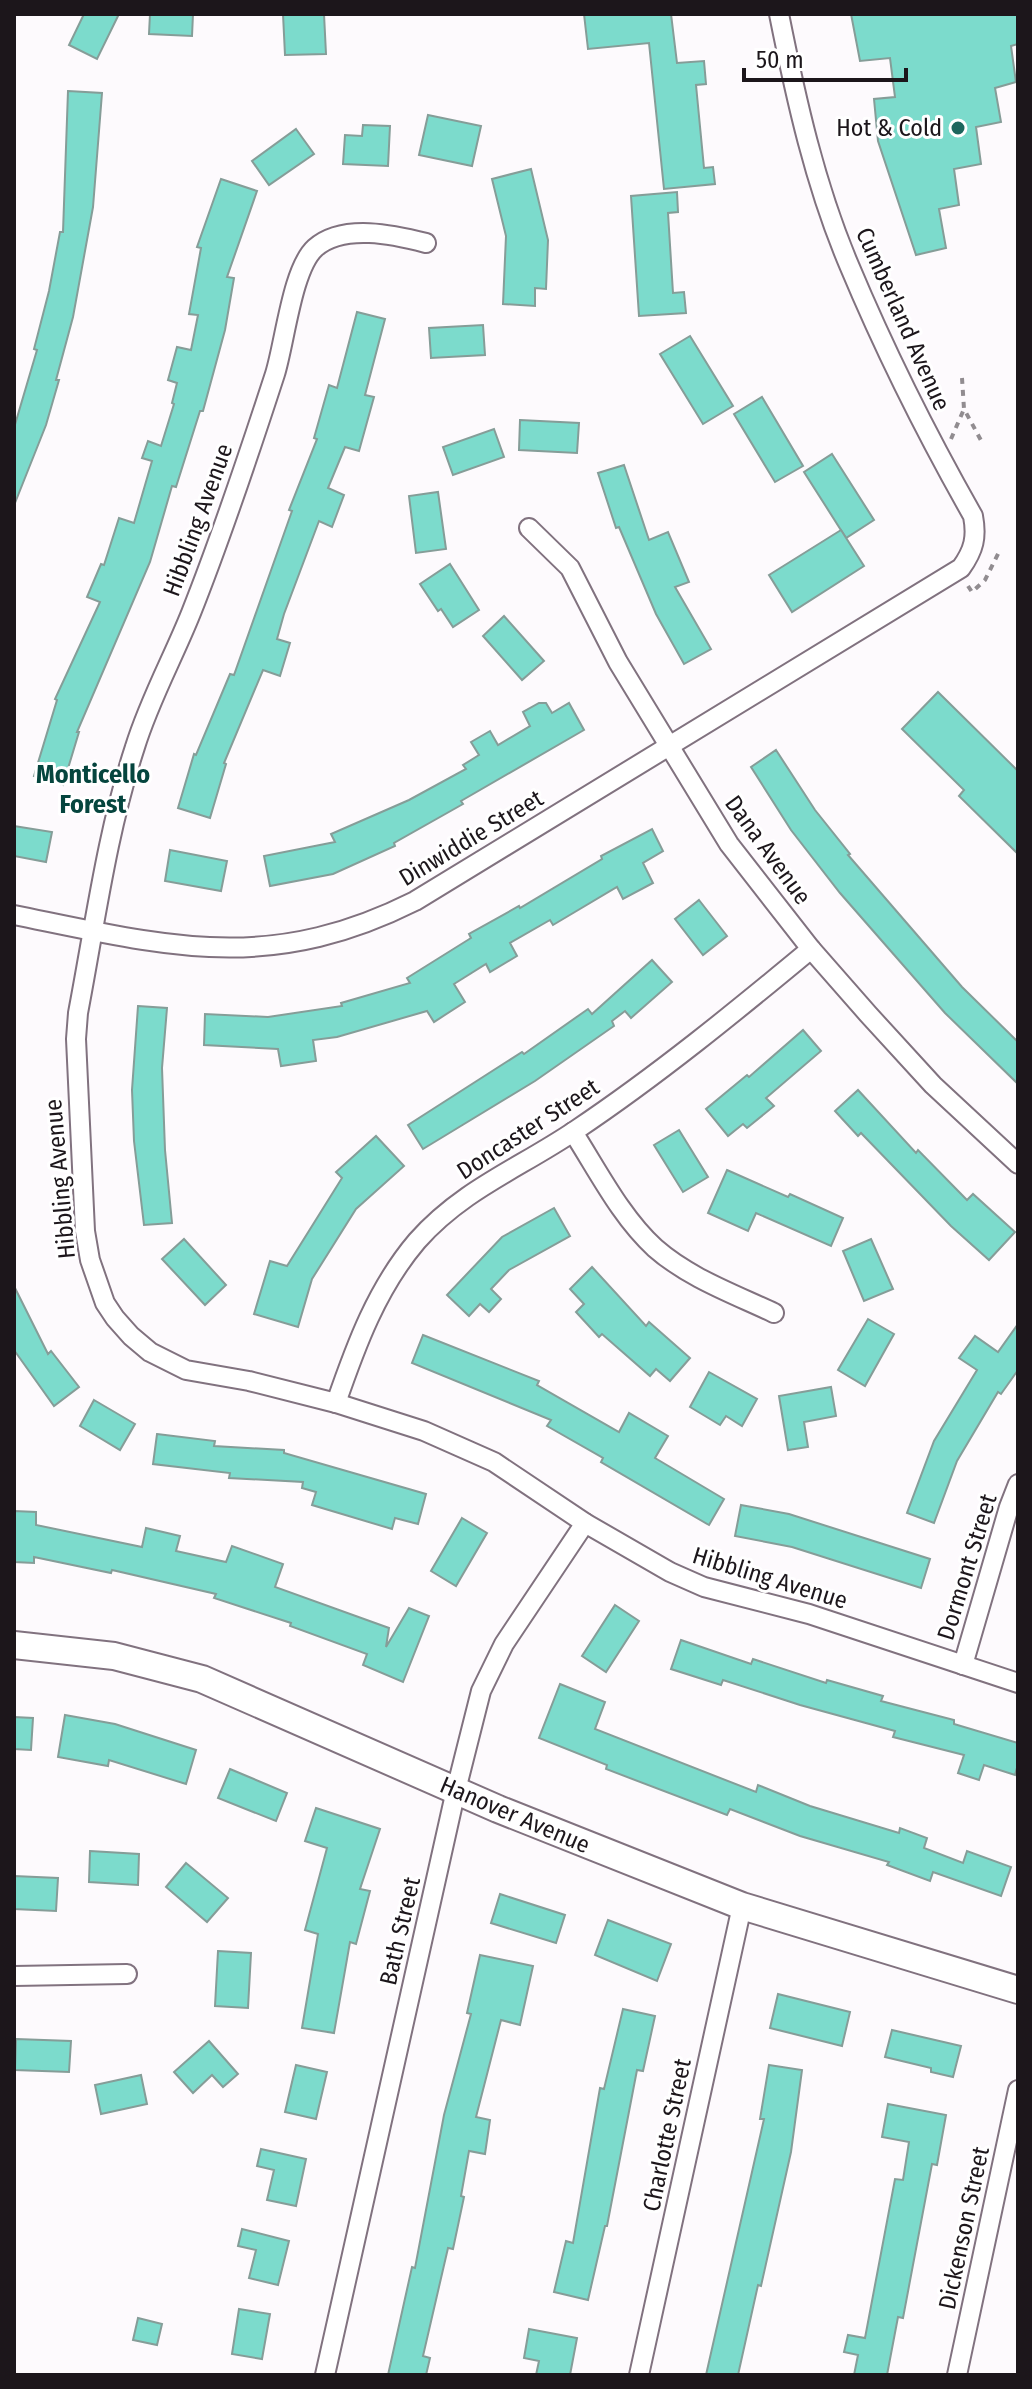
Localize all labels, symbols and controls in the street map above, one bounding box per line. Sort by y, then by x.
scale bar [744,32,906,82]
text: 50 m [756,46,804,74]
place label: Hot & Cold [836,114,942,142]
marker: Hot & Cold [949,119,967,137]
street label: Cumberland Avenue [850,223,956,415]
street label: Hibbling Avenue [157,440,239,600]
district label: Monticello Forest [36,759,150,820]
street label: Dinwiddie Street [394,784,548,892]
street label: Dana Avenue [719,790,817,910]
street label: Doncaster Street [452,1073,604,1185]
street label: Hibbling Avenue [39,1098,81,1260]
street label: Dormont Street [932,1490,1003,1643]
street label: Hibbling Avenue [689,1541,851,1615]
street label: Hanover Avenue [436,1771,594,1859]
street label: Bath Street [374,1874,426,1988]
street label: Charlotte Street [637,2056,697,2214]
street label: Dickenson Street [933,2144,995,2312]

